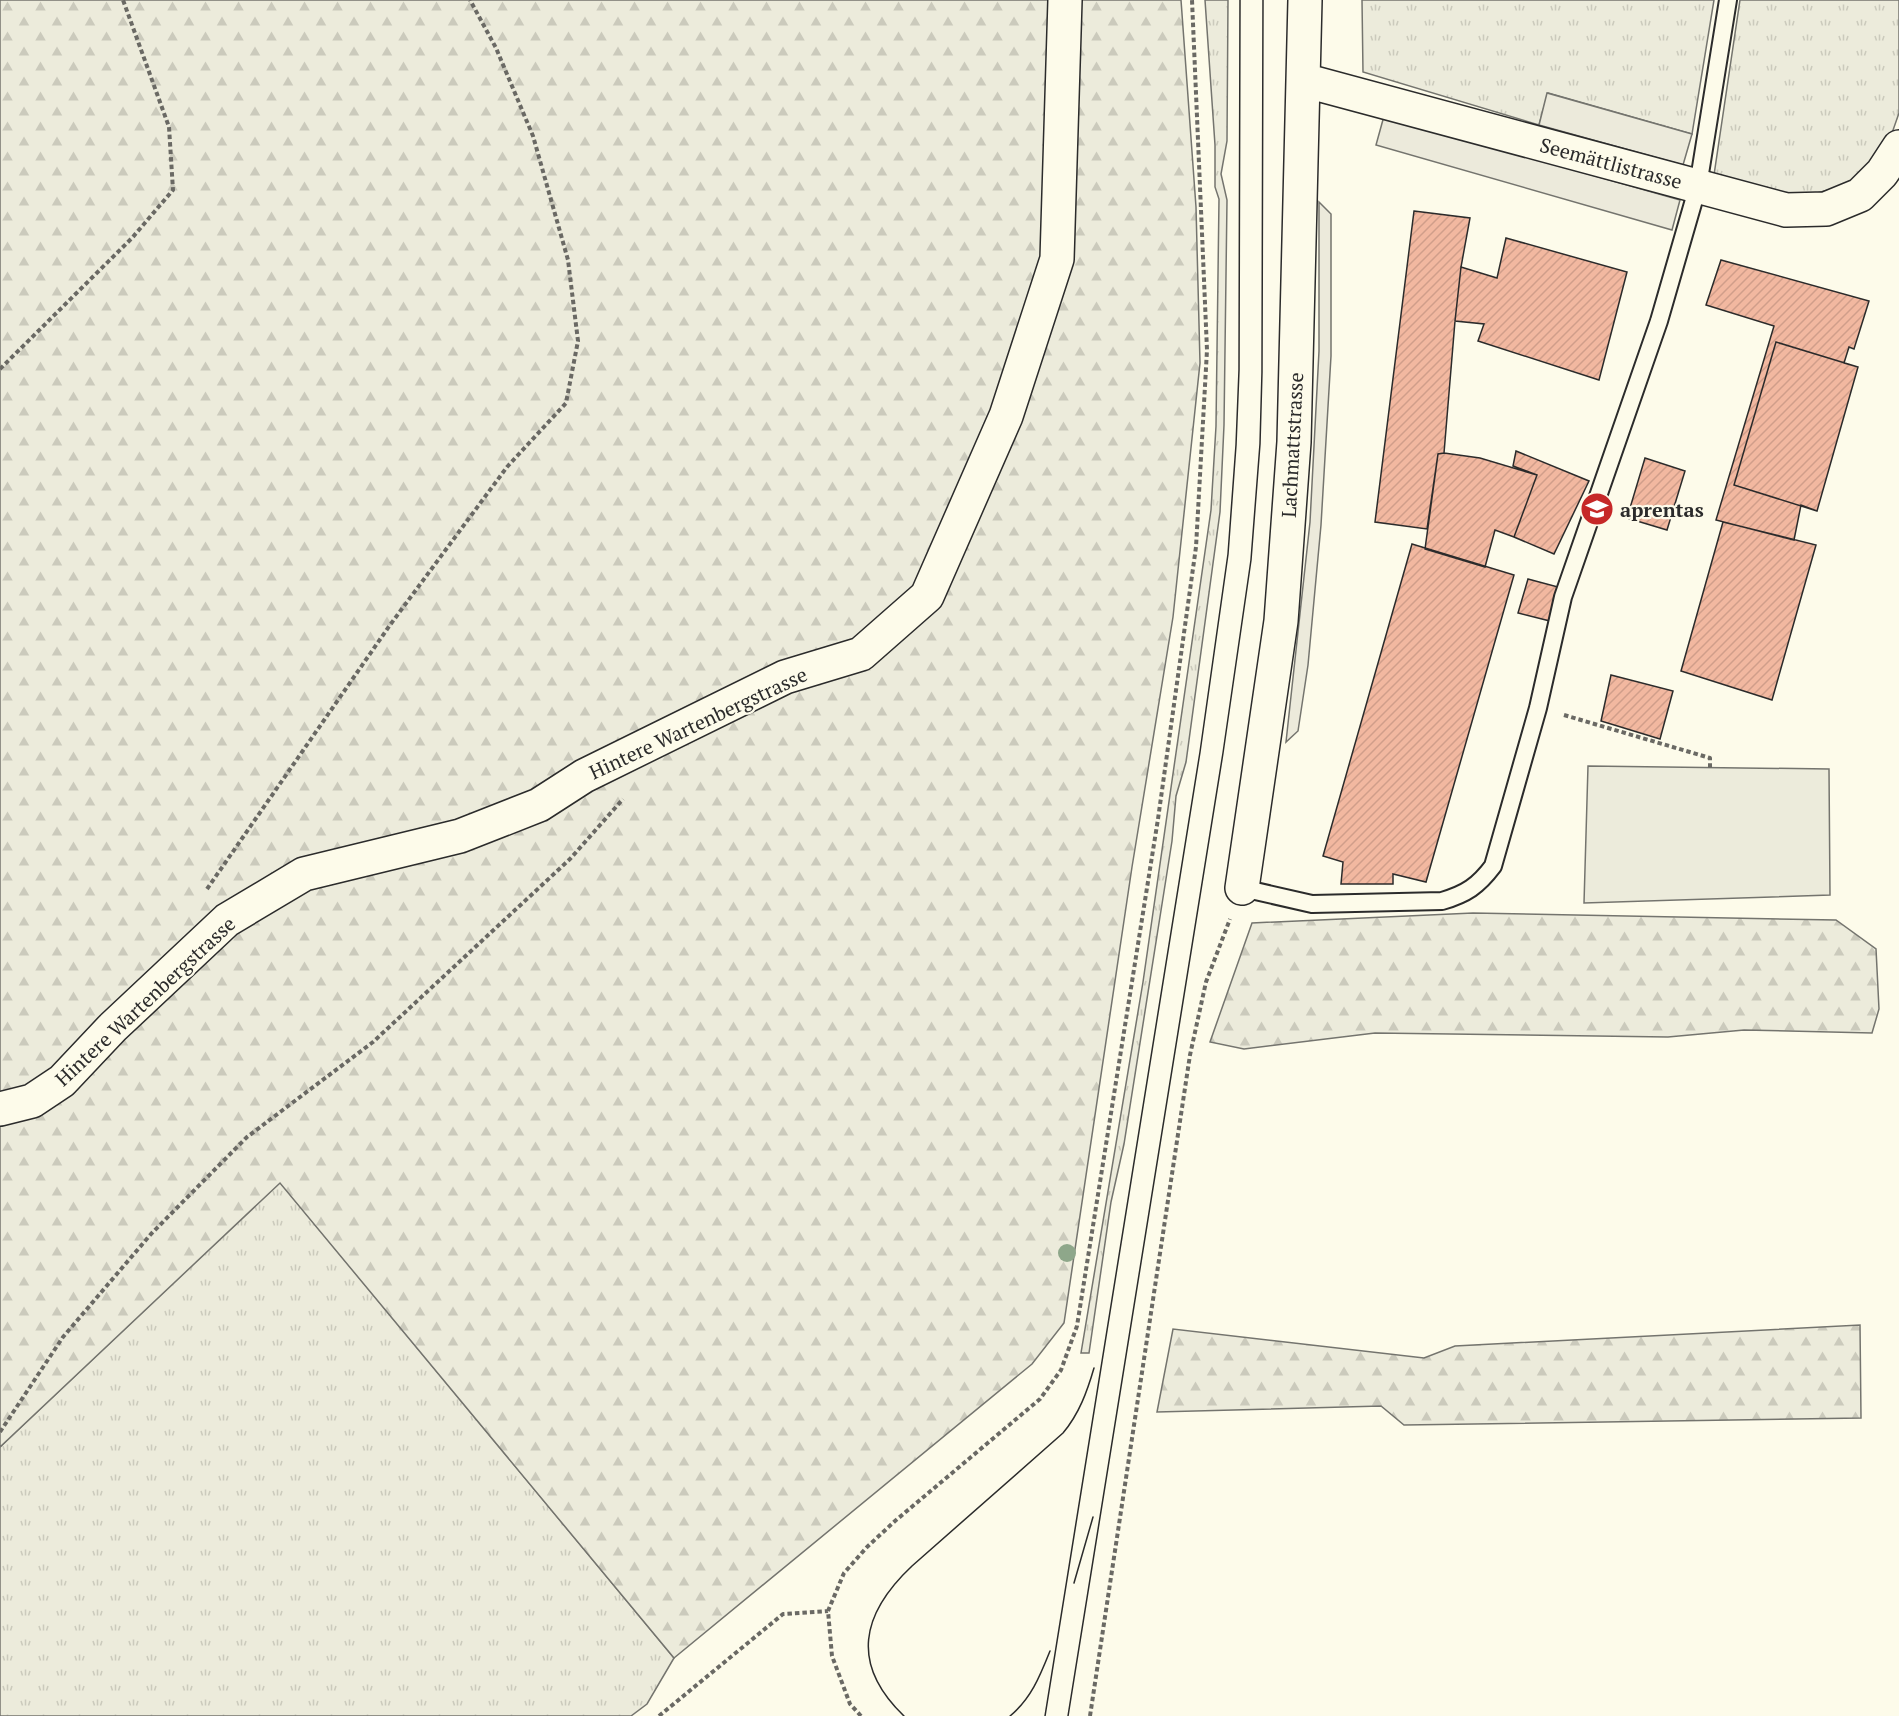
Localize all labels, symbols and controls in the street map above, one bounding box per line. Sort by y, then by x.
street label: Seemättlistrasse [1537,131,1685,195]
street label: Lachmattstrasse [1275,372,1309,518]
school or university icon: aprentas [1579,491,1615,527]
place label: aprentas [1620,496,1704,523]
street label: Hintere Wartenbergstrasse [585,661,811,785]
street label: Hintere Wartenbergstrasse [49,910,241,1092]

